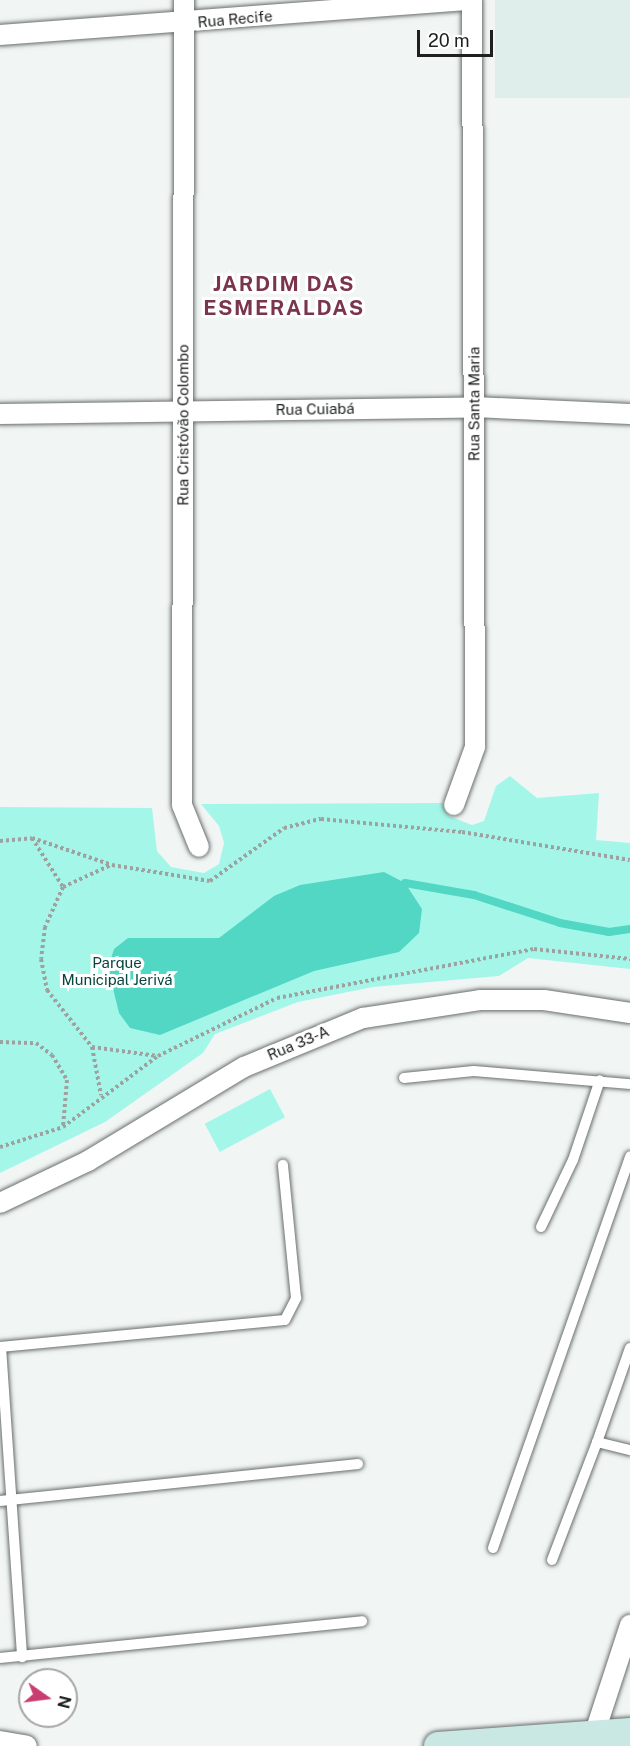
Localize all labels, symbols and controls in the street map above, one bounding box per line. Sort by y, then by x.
street label: Rua Recife [197,7,273,31]
scale bar [420,18,496,56]
text: 20 m [428,30,470,51]
district label: JARDIM DAS ESMERALDAS [203,271,365,321]
street label: Rua Cristóvão Colombo [174,344,192,506]
street label: Rua Santa Maria [465,347,483,461]
street label: Rua Cuiabá [275,399,355,419]
park label: Parque Municipal Jerivá [61,953,173,988]
street label: Rua 33-A [264,1022,332,1064]
north arrow [18,1668,78,1728]
text: N [53,1694,75,1710]

